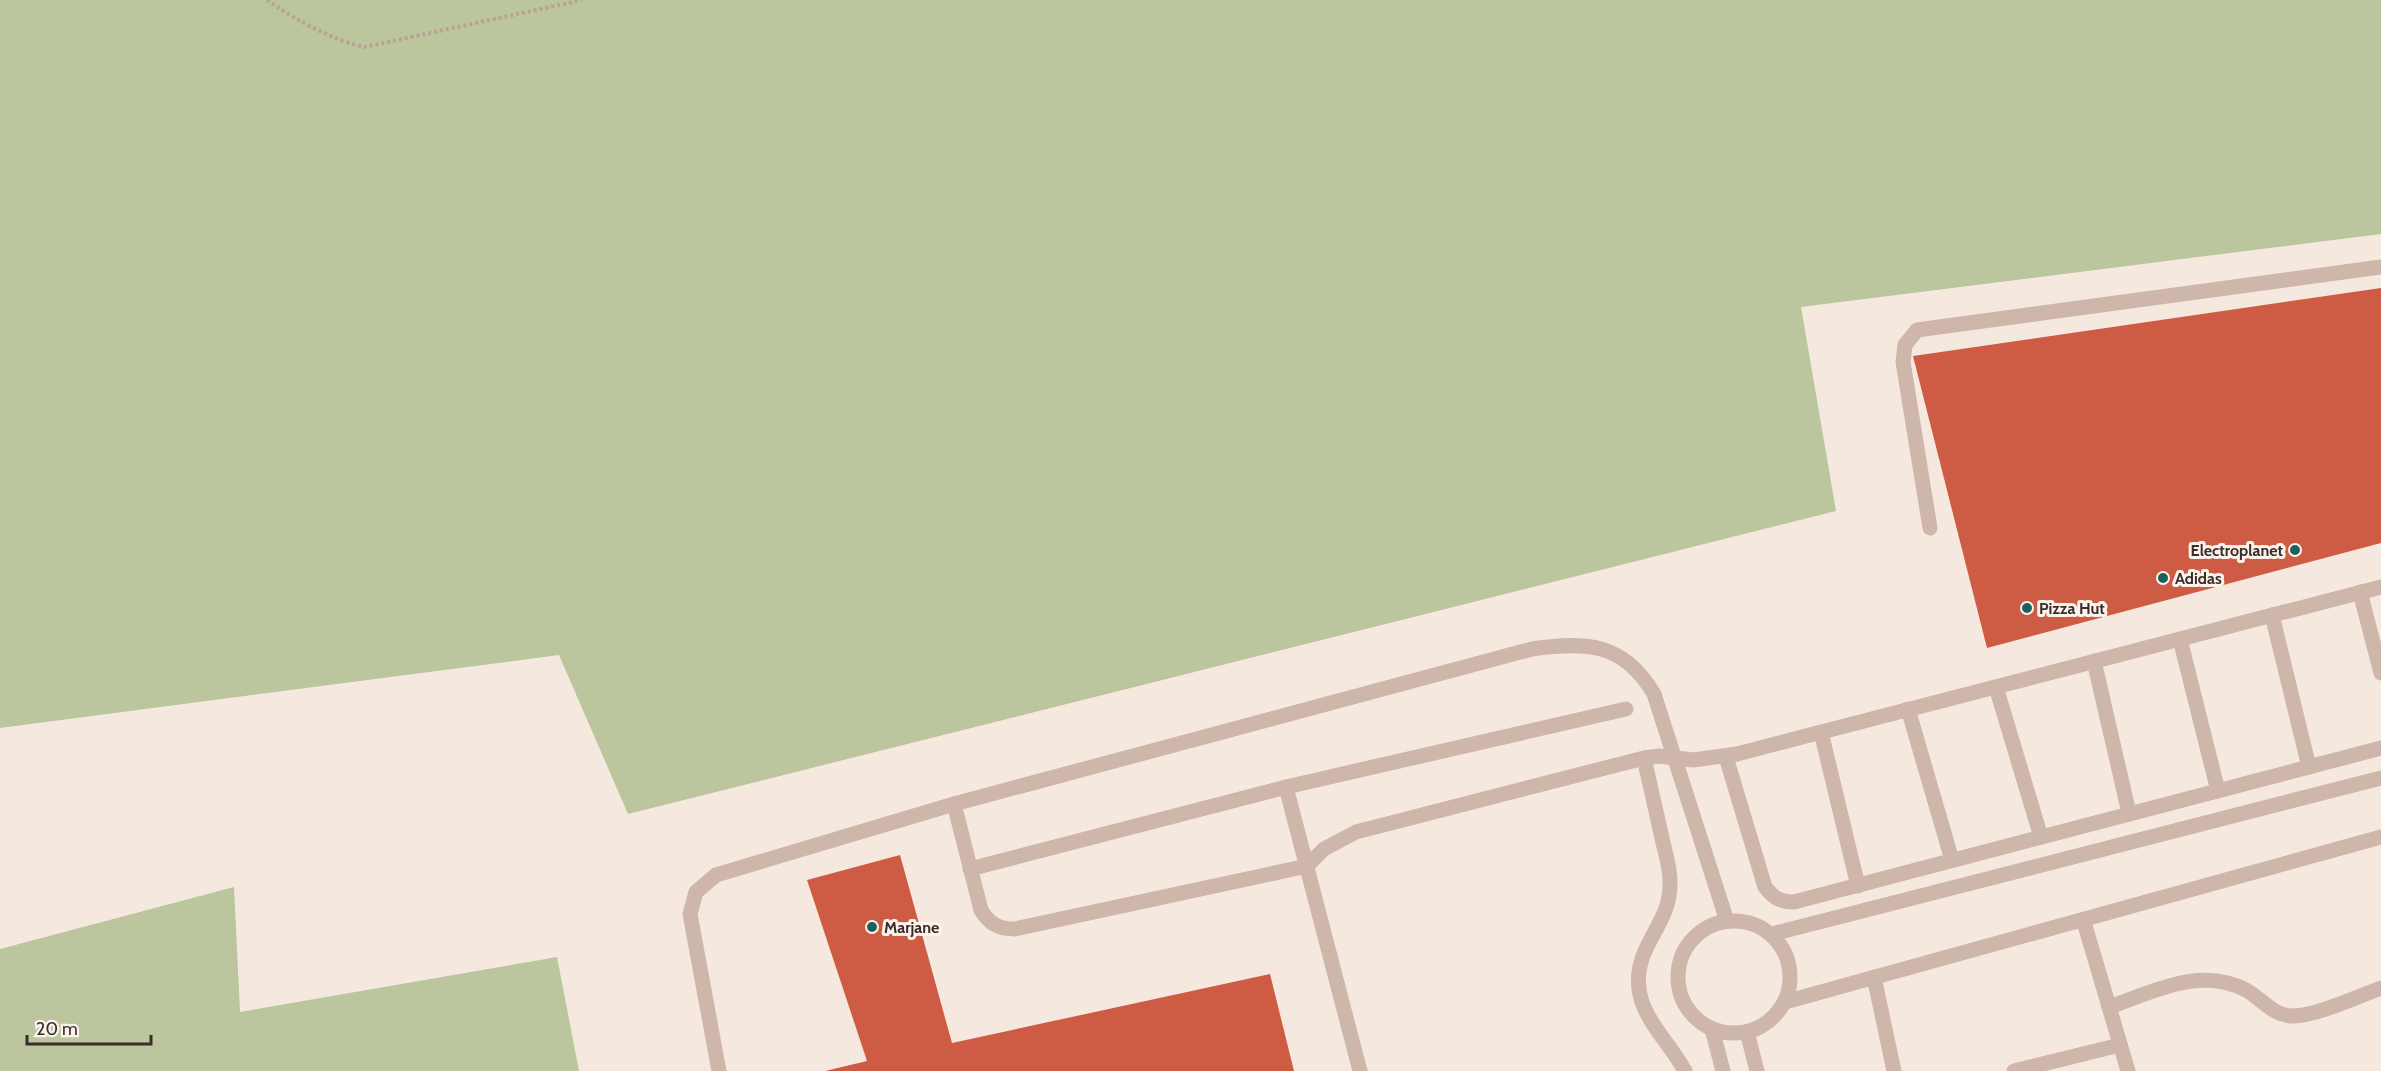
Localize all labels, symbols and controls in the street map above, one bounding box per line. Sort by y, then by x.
place label: Electroplanet [2191,541,2283,560]
marker: Electroplanet [2288,543,2302,557]
place label: Adidas [2175,569,2222,588]
marker: Adidas [2156,571,2170,585]
place label: Pizza Hut [2039,599,2105,618]
marker: Pizza Hut [2020,601,2034,615]
place label: Marjane [884,918,939,937]
marker: Marjane [865,920,879,934]
scale bar [27,1008,152,1046]
text: 20 m [36,1018,78,1040]

